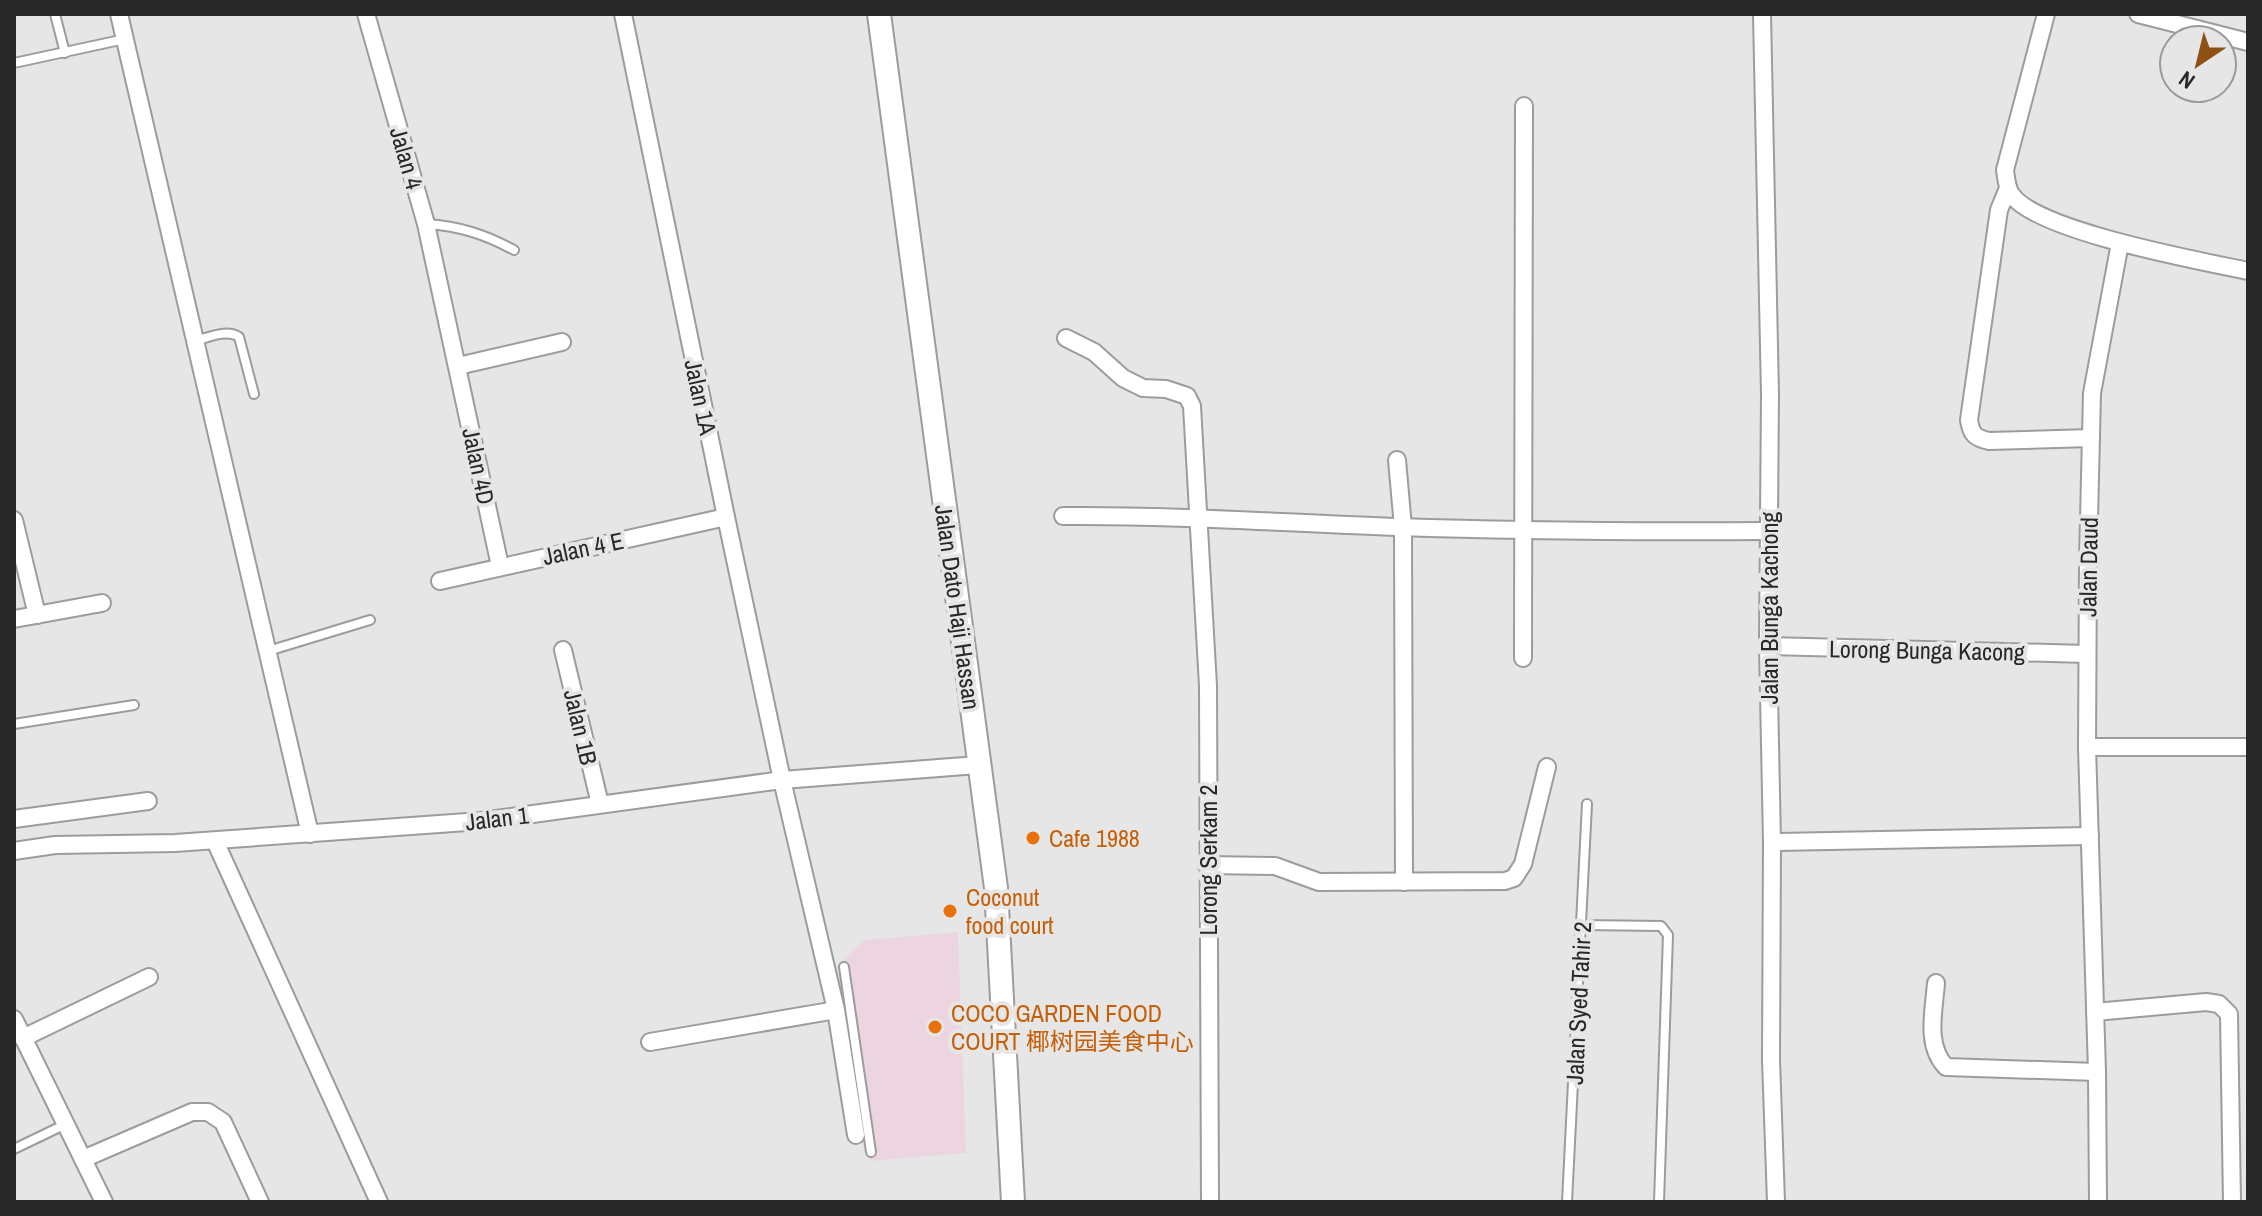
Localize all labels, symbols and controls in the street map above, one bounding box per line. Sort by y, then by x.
north arrow [2158,24,2238,104]
text: N [2173,64,2200,96]
street label: Jalan 4 [383,123,431,193]
street label: Jalan 1A [677,356,725,439]
street label: Jalan 4D [455,425,503,507]
street label: Jalan Dato Haji Hassan [928,502,988,712]
street label: Jalan Bunga Kachong [1753,512,1785,704]
street label: Jalan Daud [2071,517,2105,617]
street label: Jalan 4 E [540,524,626,572]
street label: Lorong Bunga Kacong [1829,632,2025,668]
street label: Jalan 1B [557,686,605,768]
street label: Lorong Serkam 2 [1192,785,1224,935]
street label: Jalan 1 [464,798,530,838]
place label: Cafe 1988 [1049,822,1140,854]
marker: Cafe 1988 [1024,829,1042,847]
place label: Coconut food court [966,881,1054,941]
marker: Coconut food court [941,902,959,920]
street label: Jalan Syed Tahir 2 [1558,921,1598,1085]
place label: COCO GARDEN FOOD COURT 椰树园美食中心 [951,997,1194,1057]
marker: COCO GARDEN FOOD COURT 椰树园美食中心 [926,1018,944,1036]

